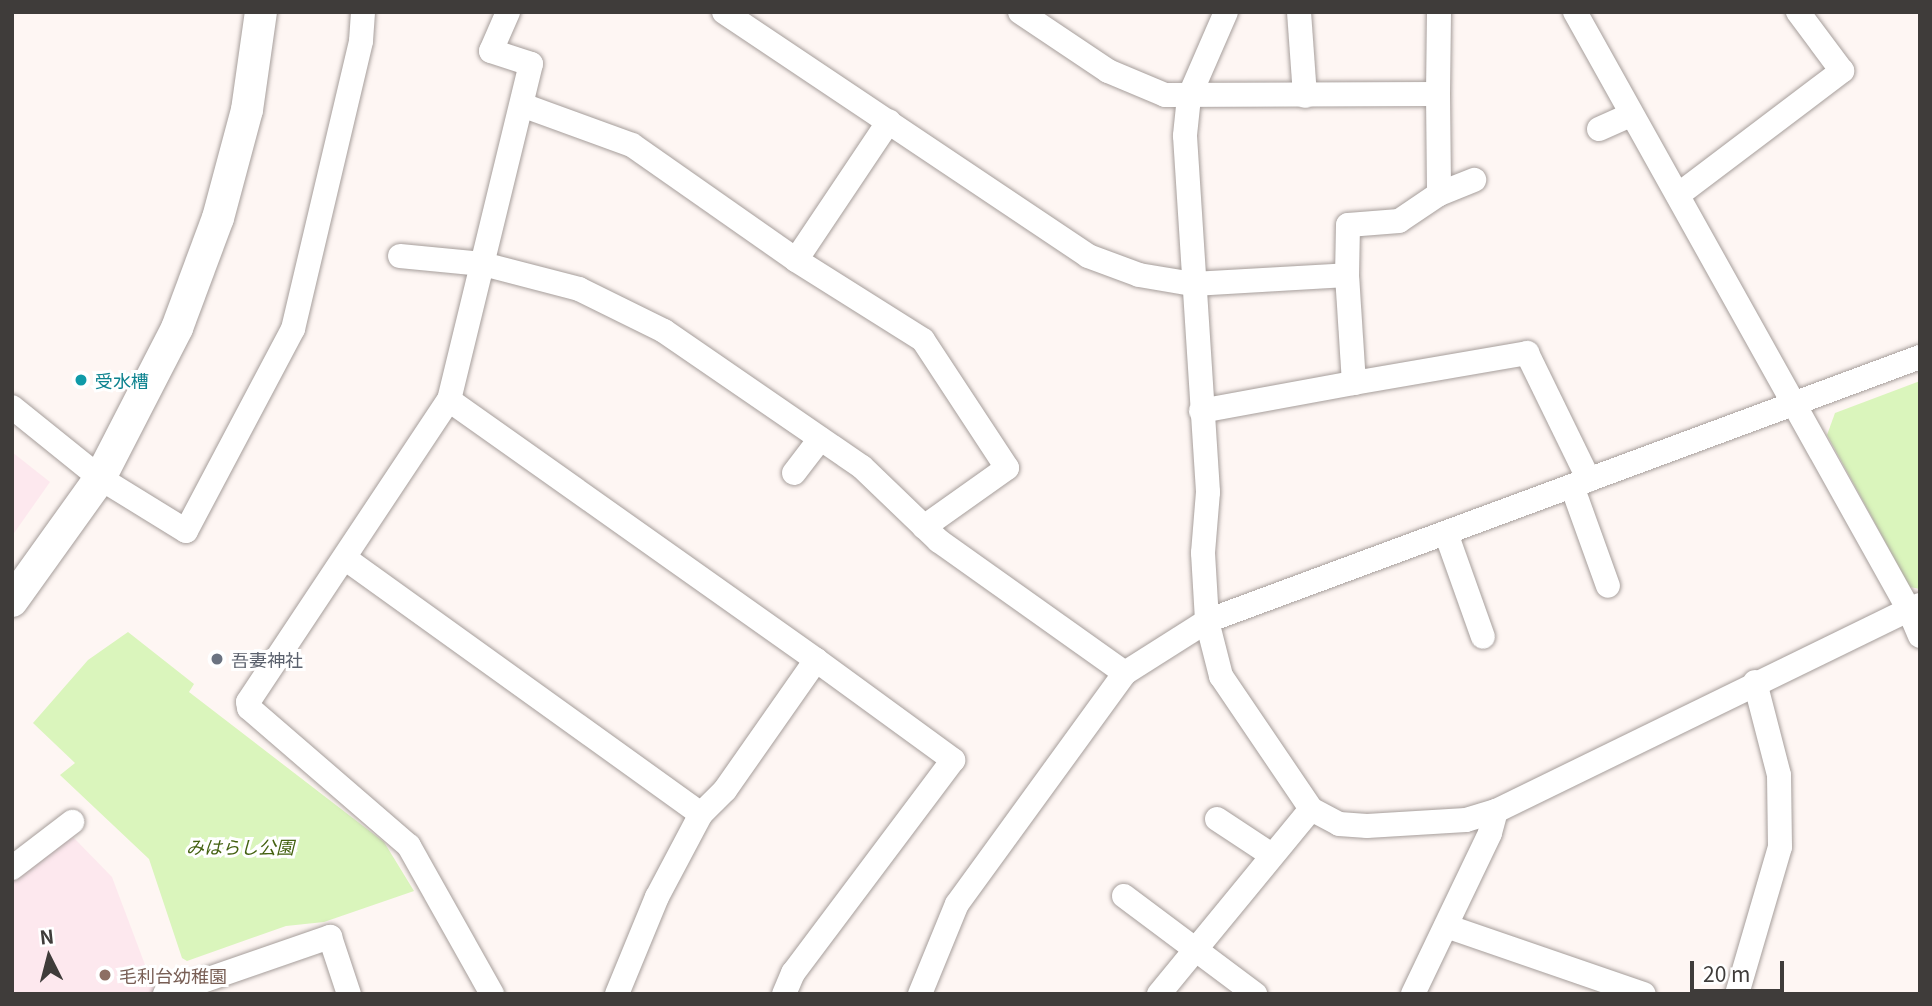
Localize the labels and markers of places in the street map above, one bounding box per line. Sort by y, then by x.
place label: 受水槽 [95,369,149,391]
marker: 受水槽 [73,372,89,388]
place label: 吾妻神社 [231,648,303,670]
marker: 吾妻神社 [209,651,225,667]
place label: 毛利台幼稚園 [119,964,227,986]
marker: 毛利台幼稚園 [97,967,113,983]

